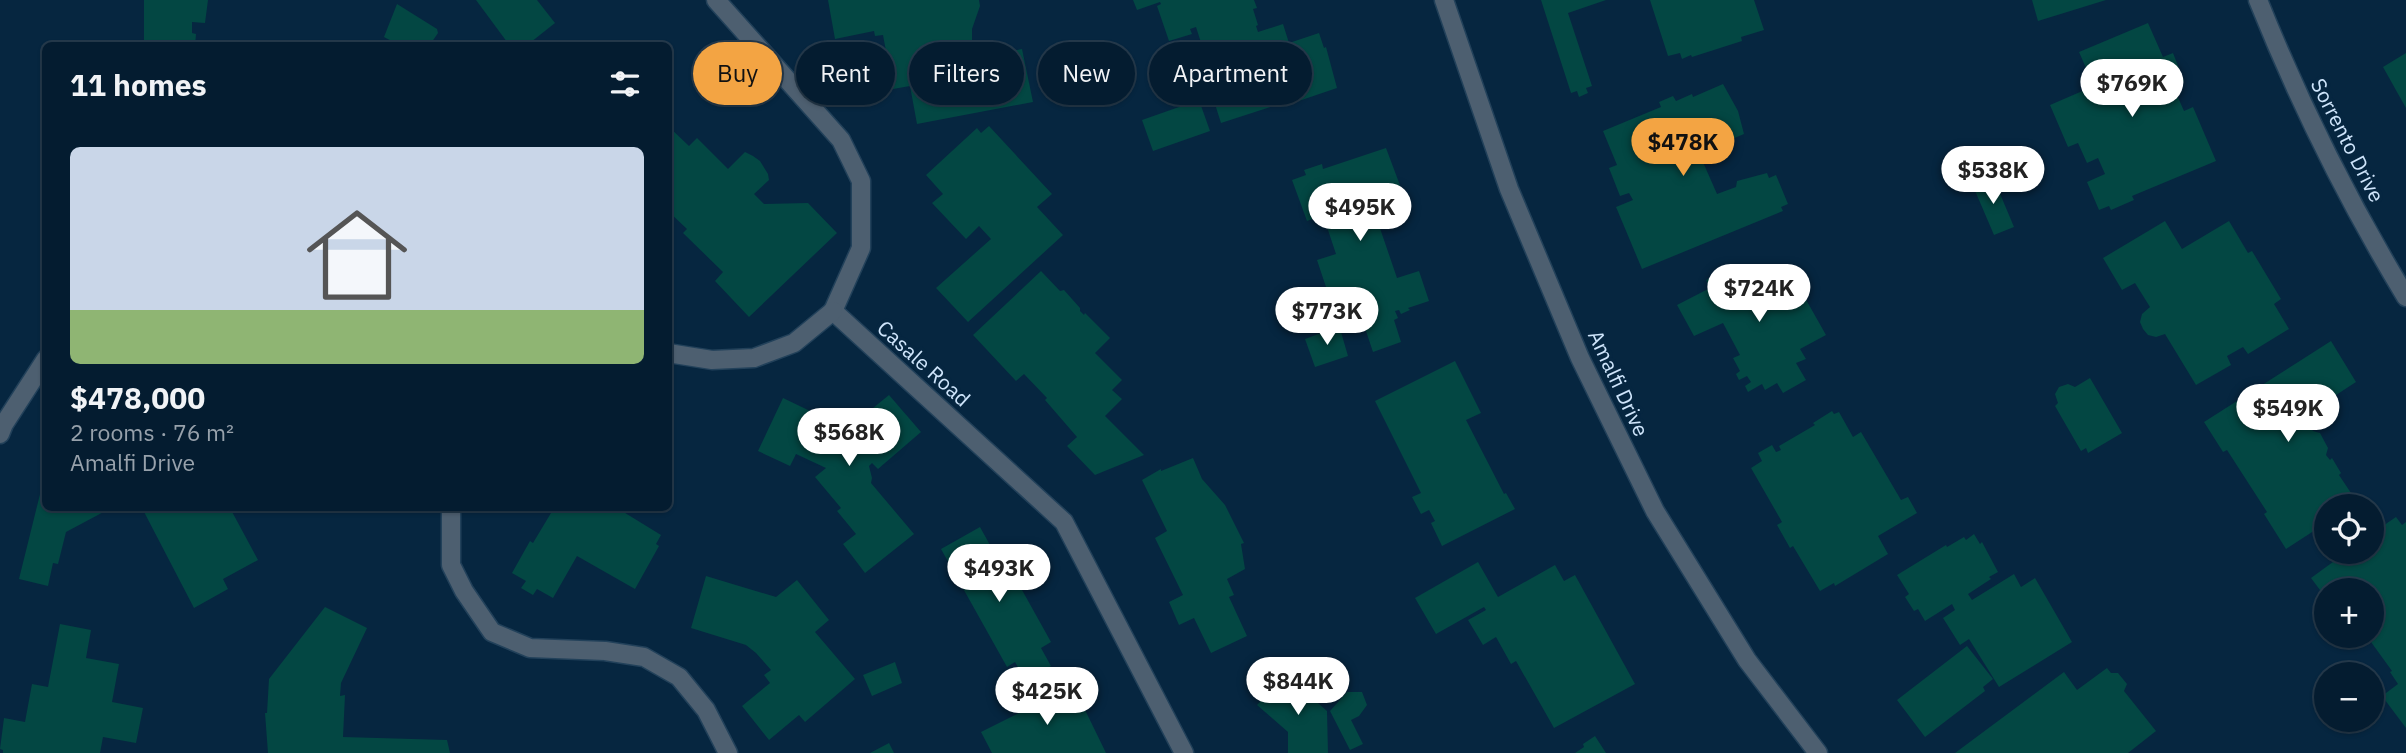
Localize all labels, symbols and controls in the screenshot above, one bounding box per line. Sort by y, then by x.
chip: Buy [693,42,782,105]
chip: Rent [796,42,895,105]
chip: Filters [909,42,1024,105]
chip: New [1038,42,1135,105]
chip: Apartment [1149,42,1312,105]
pin: $769K [2083,60,2181,119]
text: 11 homes [70,65,207,104]
icon: filters [606,65,644,103]
text: $769K [2096,67,2168,97]
street label: Sorrento Drive [2305,73,2391,207]
pin: $478K [1634,118,1732,178]
text: $478K [1647,126,1719,156]
pin: $538K [1944,146,2042,206]
text: $538K [1957,154,2029,184]
pin: $495K [1311,184,1409,243]
text: $495K [1324,191,1396,221]
icon: home [294,192,420,318]
pin: $724K [1710,264,1808,324]
text: $724K [1723,272,1795,302]
pin: $773K [1278,288,1376,347]
text: $773K [1291,295,1363,325]
street label: Casale Road [871,314,977,412]
street label: Amalfi Drive [1582,325,1656,441]
text: $478,000 [70,378,205,417]
pin: $549K [2239,384,2337,444]
text: $549K [2252,392,2324,422]
pin: $568K [800,408,898,468]
text: $568K [813,416,885,446]
text: 2 rooms · 76 m² [70,417,234,447]
text: Amalfi Drive [70,447,195,477]
map controls [2314,494,2384,732]
button: locate [2314,494,2384,564]
pin: $493K [950,544,1048,604]
text: $493K [963,552,1035,582]
button: + [2314,578,2384,648]
pin: $844K [1249,658,1347,717]
button: − [2314,662,2384,732]
text: $844K [1262,665,1334,695]
pin: $425K [998,668,1096,727]
text: $425K [1011,675,1083,705]

